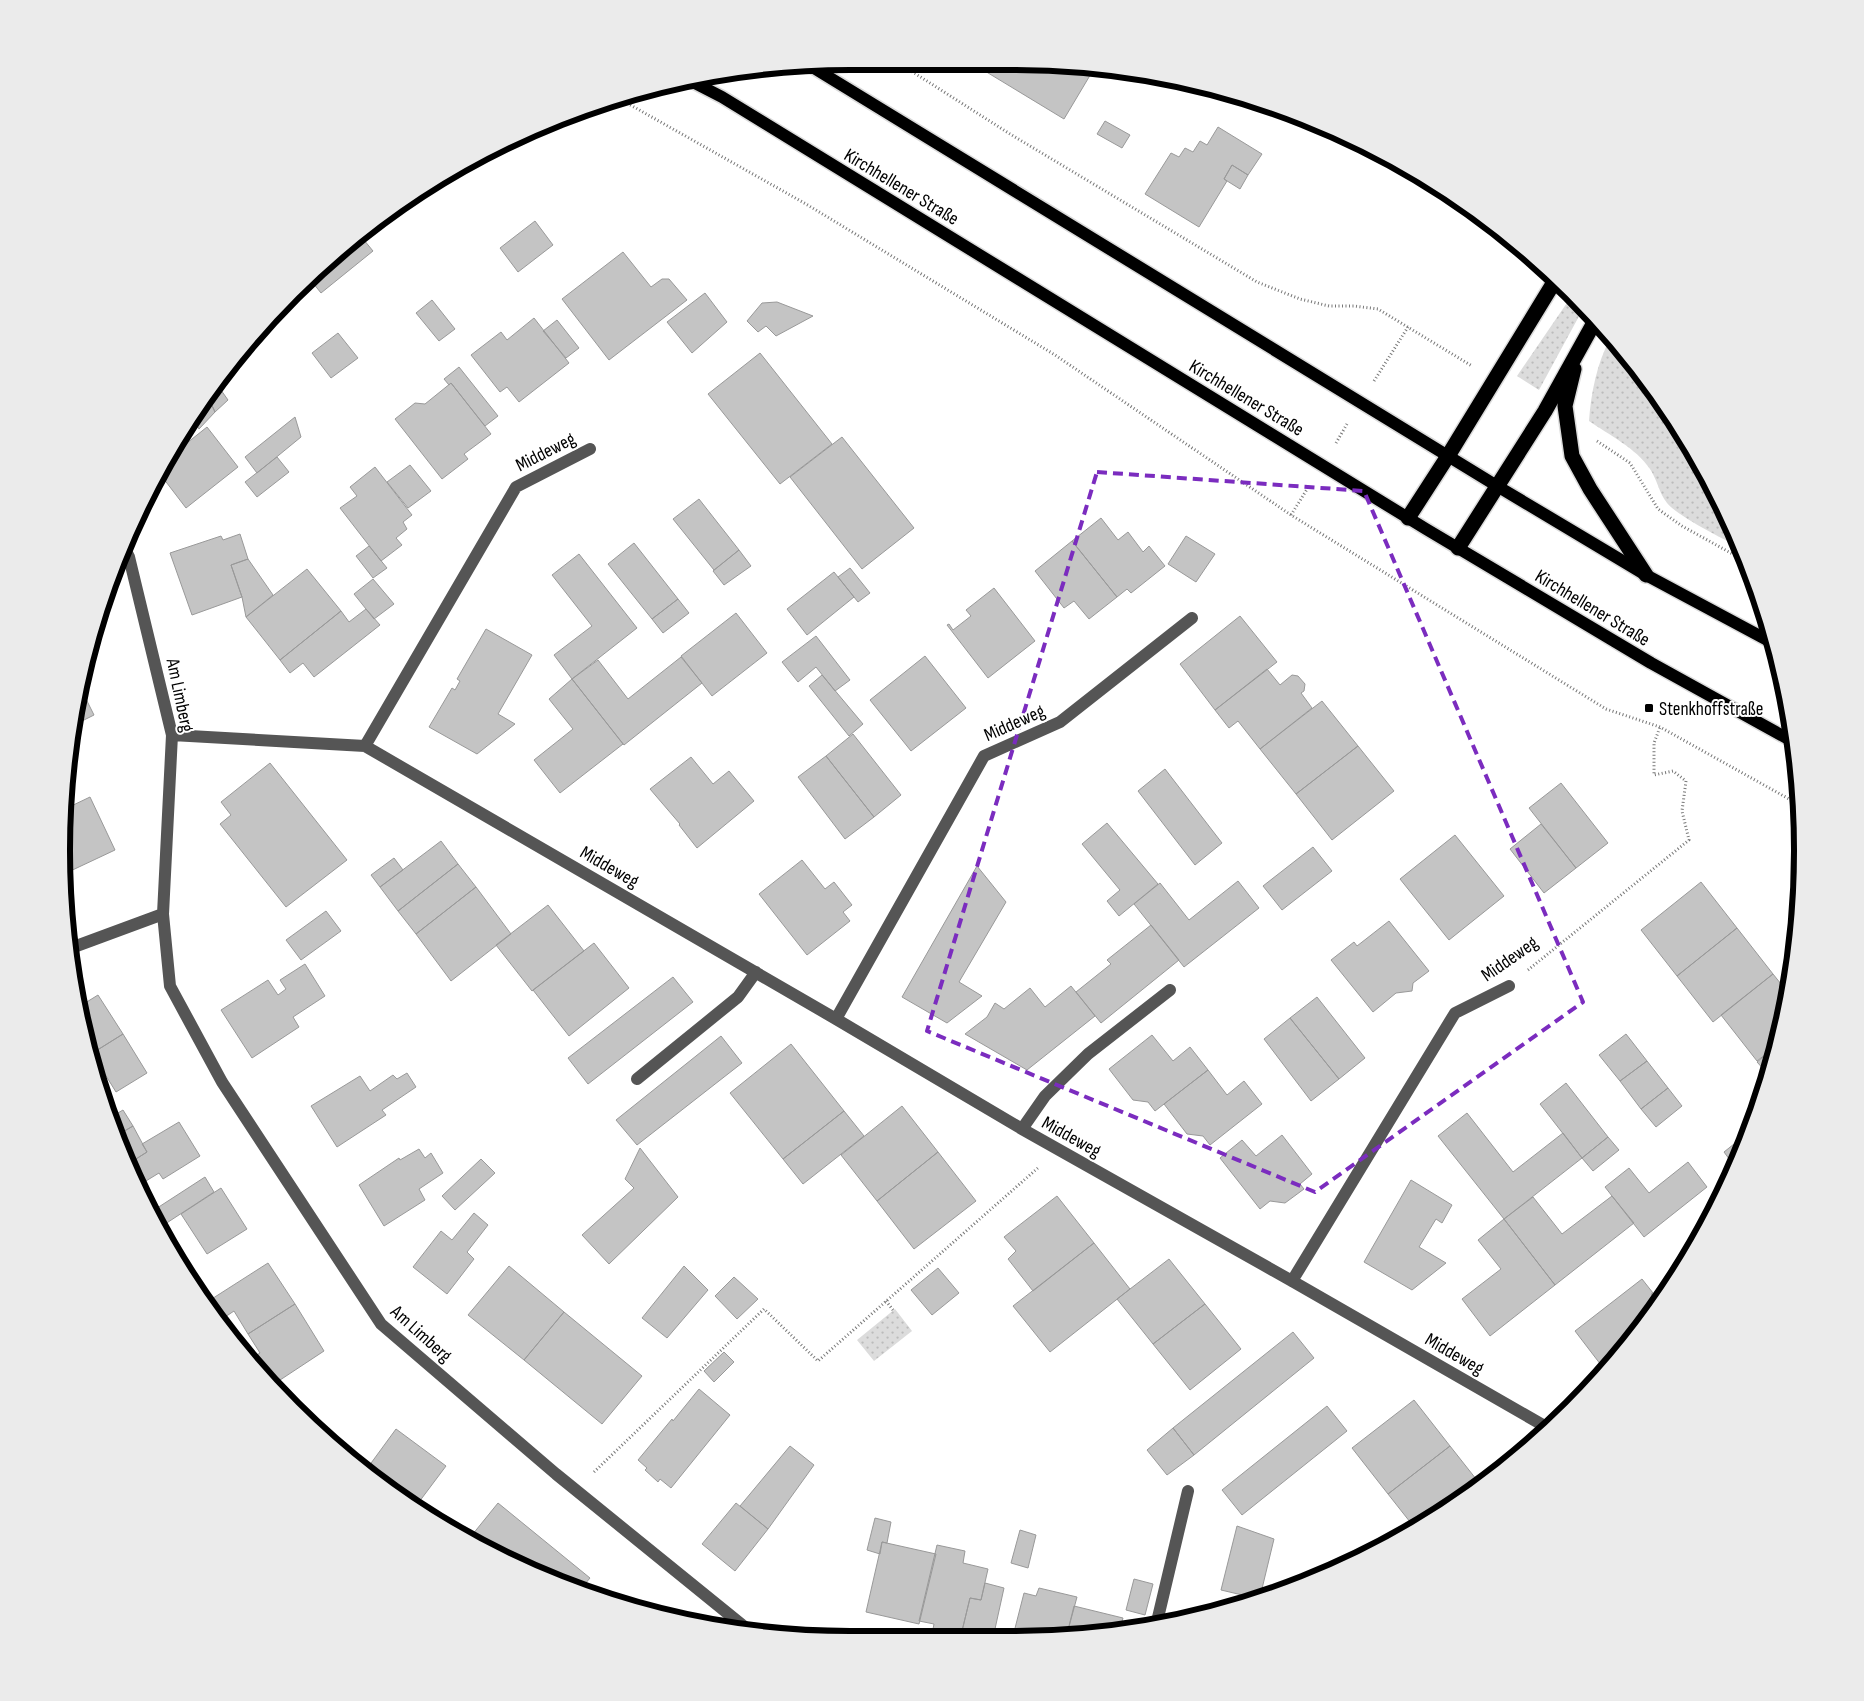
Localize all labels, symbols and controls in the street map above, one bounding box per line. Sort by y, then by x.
street label: Kirchhellener Straße [840,144,963,231]
street label: Kirchhellener Straße [1185,355,1308,442]
street label: Middeweg [512,427,580,477]
street label: Kirchhellener Straße [1531,565,1654,652]
street label: Am Limberg [160,655,199,735]
place label: Stenkhoffstraße [1659,698,1763,721]
street label: Middeweg [981,700,1049,747]
marker: Stenkhoffstraße [1643,702,1655,714]
street label: Middeweg [576,841,643,893]
street label: Middeweg [1477,931,1543,987]
street label: Middeweg [1038,1112,1105,1163]
street label: Am Limberg [385,1300,457,1368]
street label: Middeweg [1421,1328,1488,1380]

